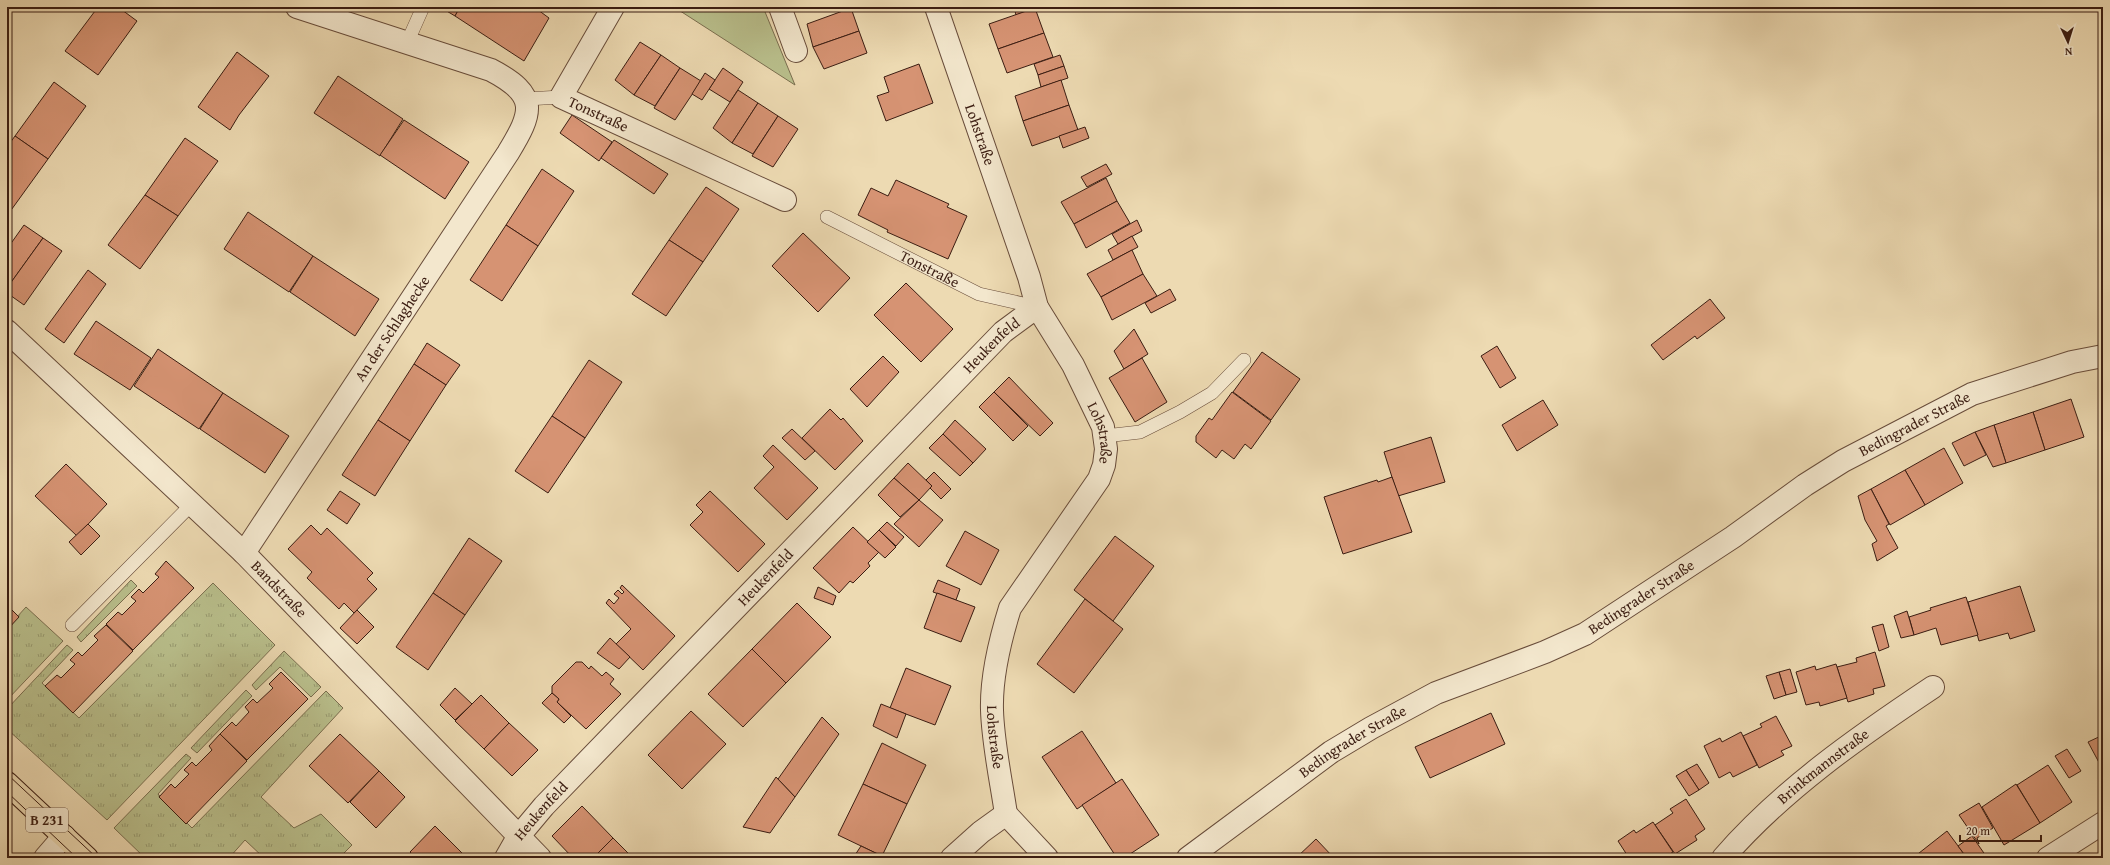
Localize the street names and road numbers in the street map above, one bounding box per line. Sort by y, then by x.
street label: Tonstraße [565,91,632,137]
street label: Lohstraße [960,101,1001,168]
street label: Tonstraße [896,245,963,292]
street label: An der Schlaghecke [349,271,434,385]
street label: Heukenfeld [958,312,1024,377]
street label: Bedingrader Straße [1855,386,1974,461]
street label: Lohstraße [1082,398,1117,465]
street label: Heukenfeld [733,544,798,610]
street label: Bedingrader Straße [1584,554,1698,639]
street label: Bandstraße [247,555,312,622]
street label: Bedingrader Straße [1294,700,1410,782]
street label: Lohstraße [982,705,1009,770]
street label: Brinkmannstraße [1772,723,1873,809]
street label: Heukenfeld [509,777,572,844]
road number: B 231 [26,808,68,832]

